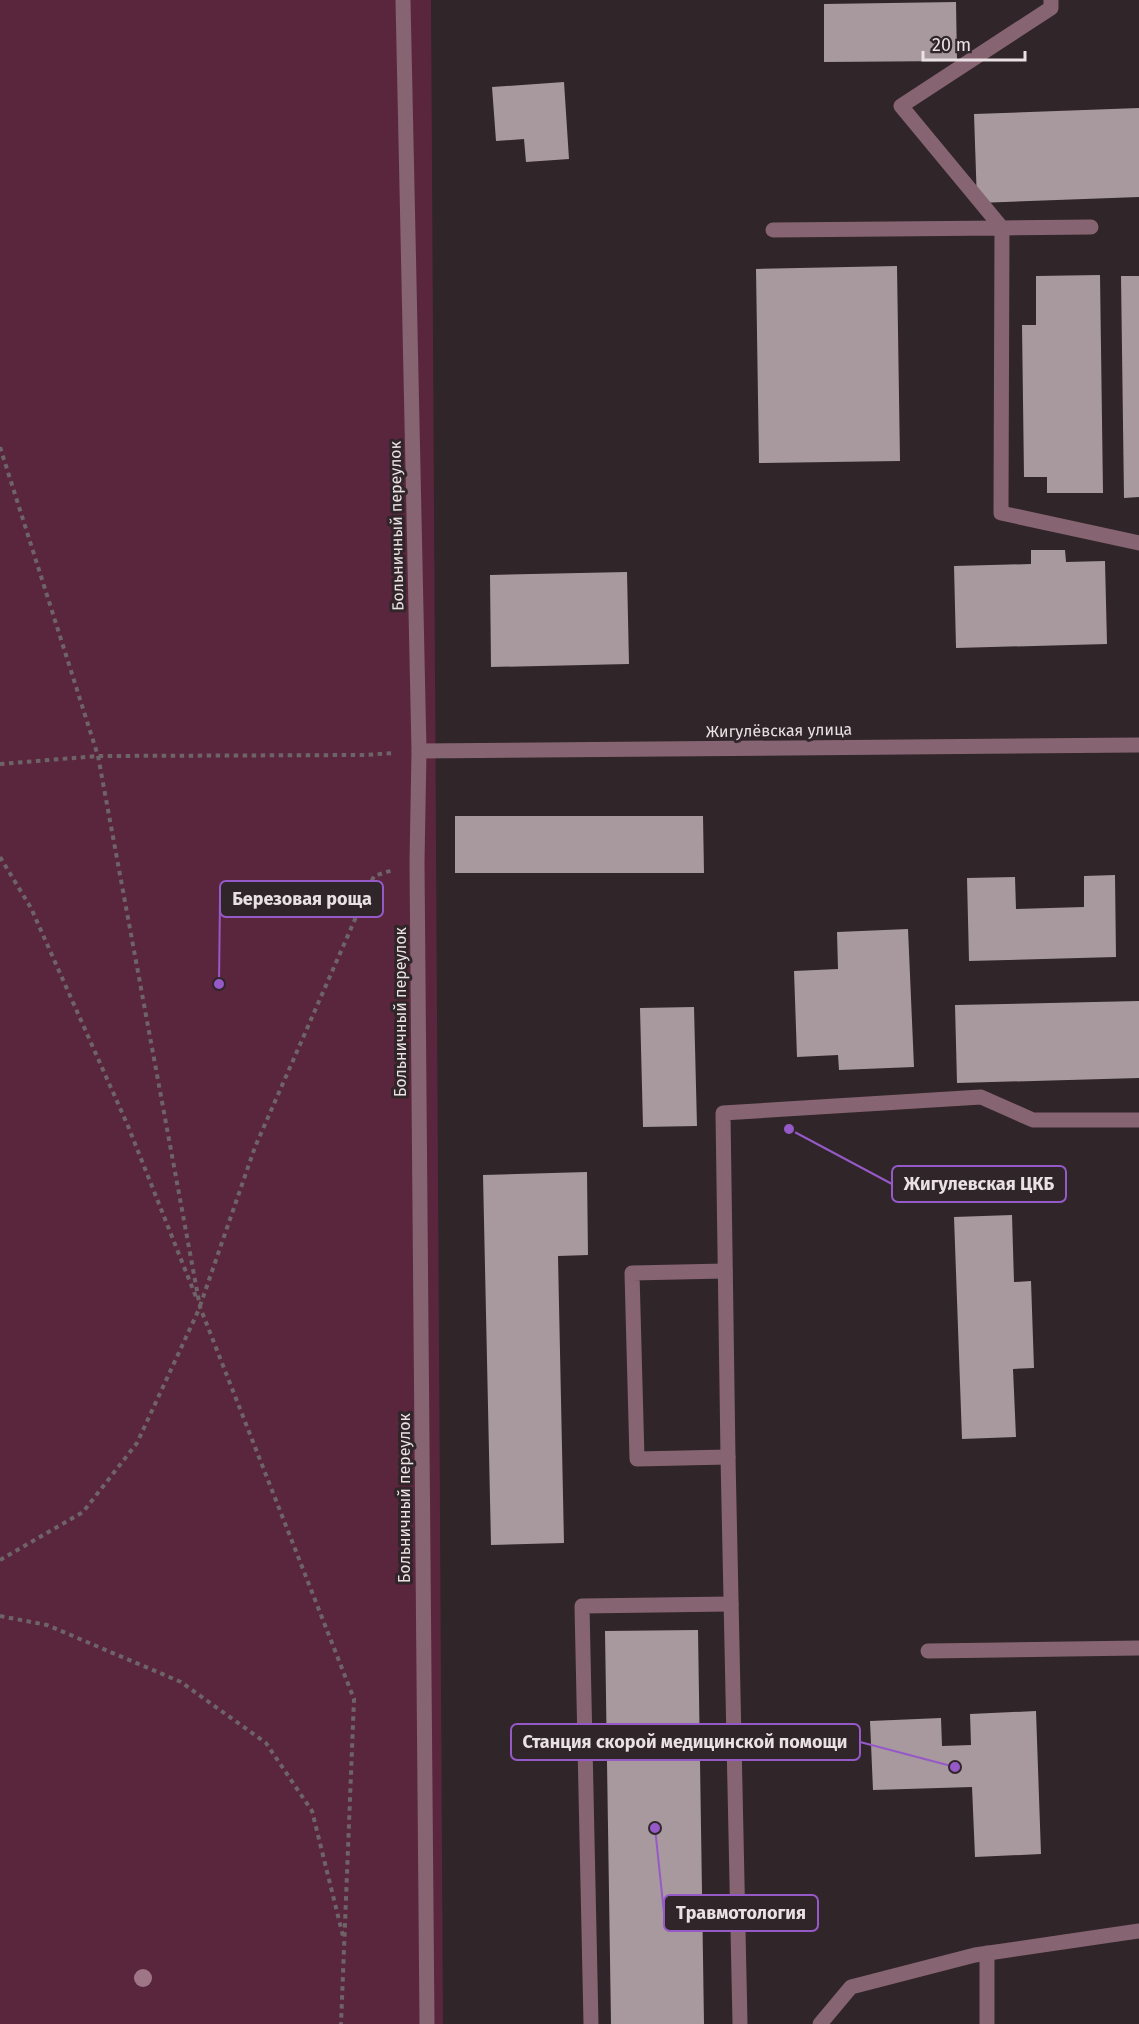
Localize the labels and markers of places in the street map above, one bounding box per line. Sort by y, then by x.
callout: Березовая роща [220,881,383,917]
callout: Жигулевская ЦКБ [892,1166,1066,1202]
callout: Станция скорой медицинской помощи [511,1724,860,1760]
callout: Травмотология [664,1895,818,1931]

